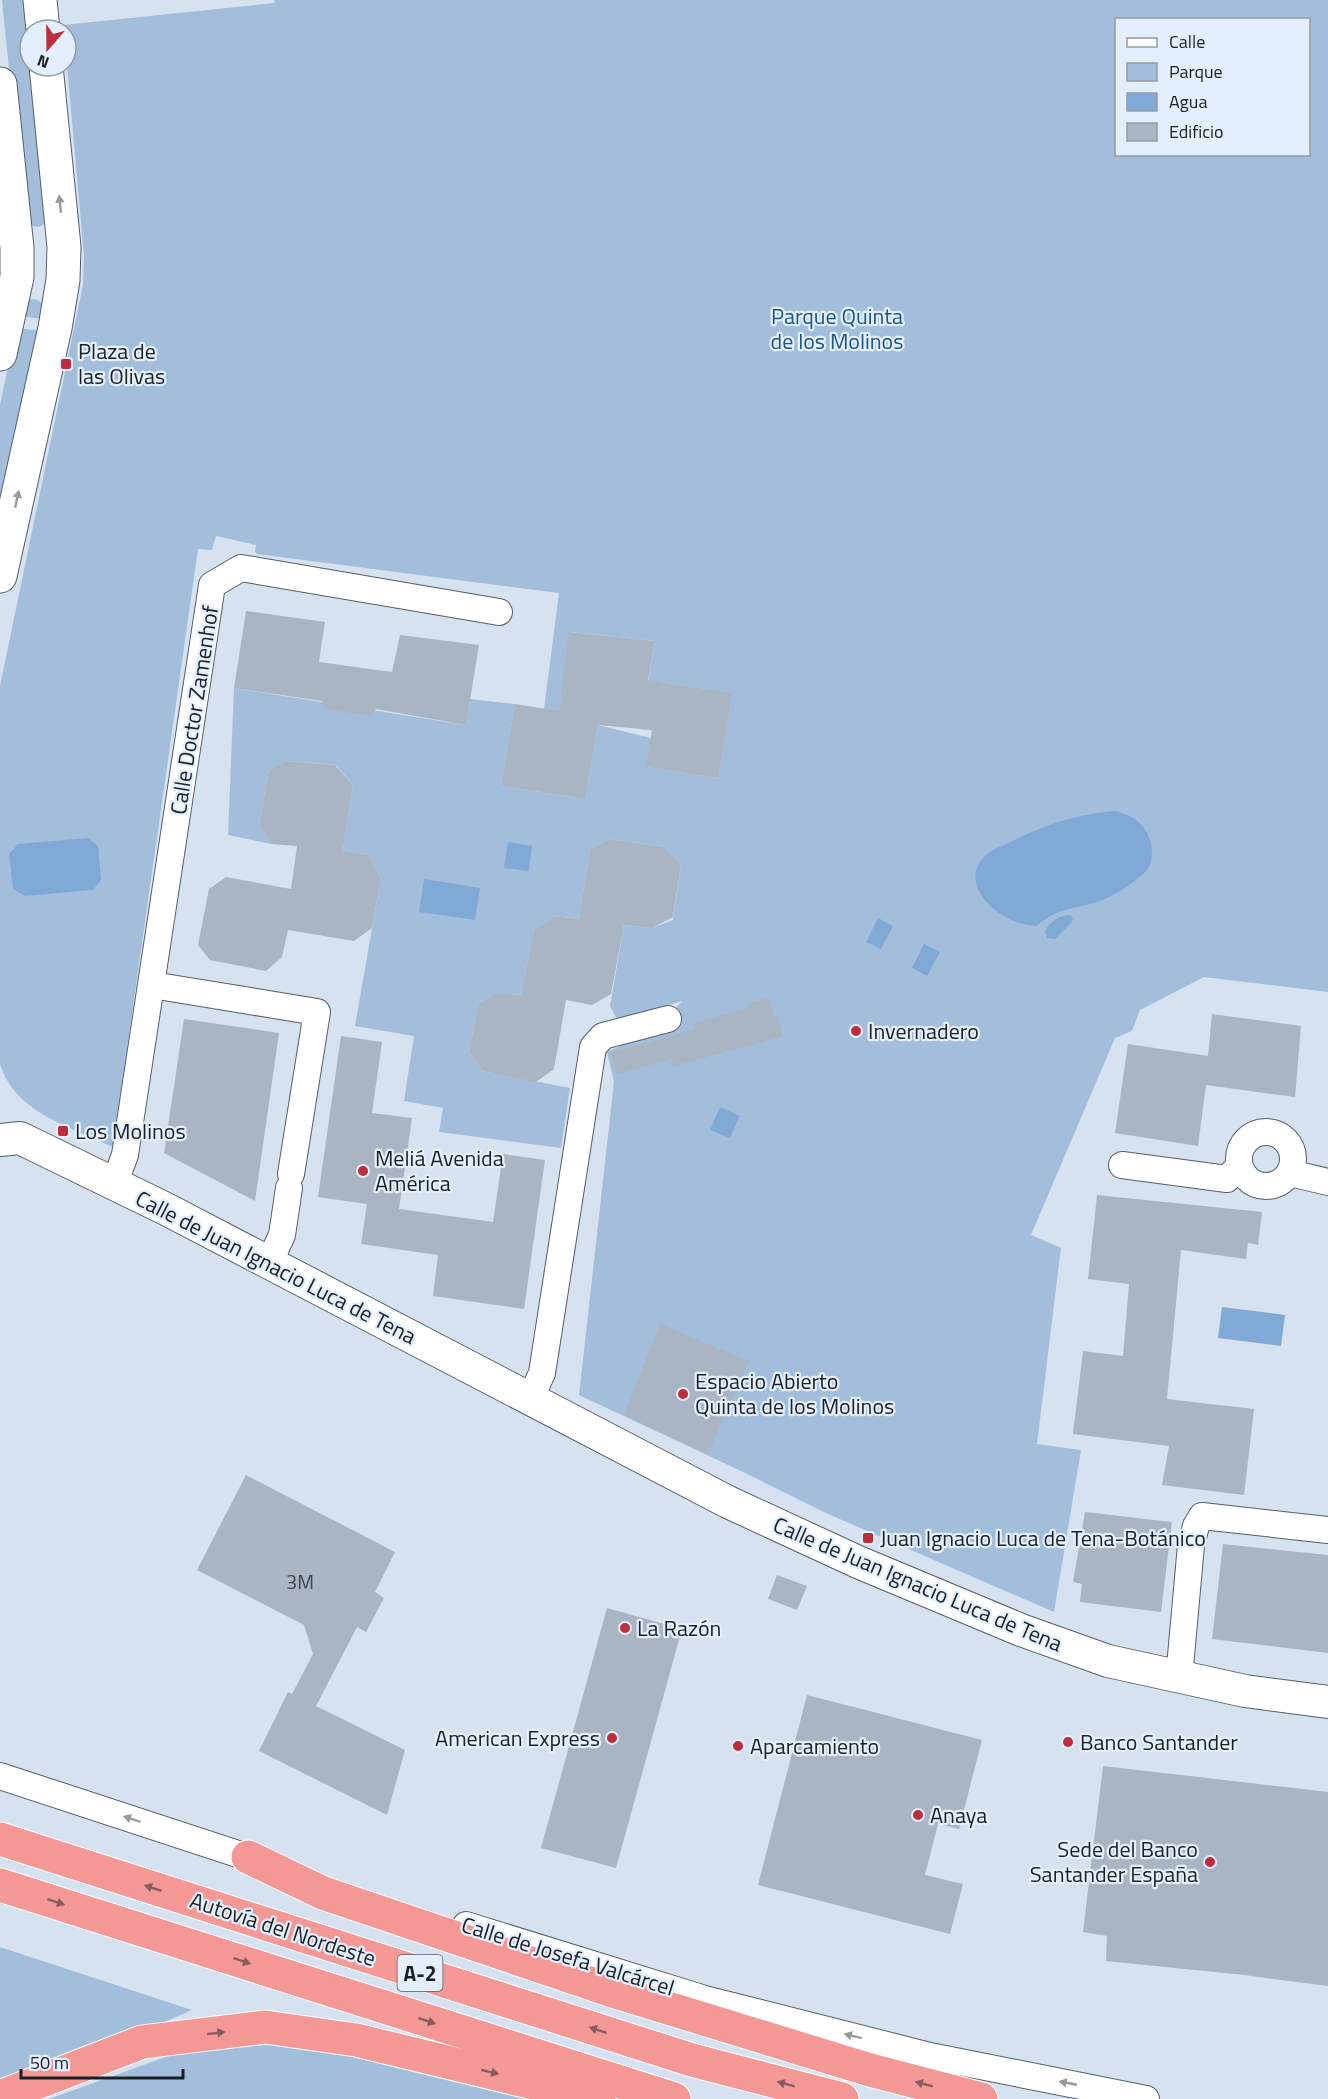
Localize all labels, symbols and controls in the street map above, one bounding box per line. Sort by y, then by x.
north arrow [18,18,78,78]
legend [1115,18,1310,156]
text: Calle [1169,28,1205,55]
text: N [34,49,52,75]
text: Parque [1169,58,1223,85]
text: Agua [1169,88,1207,115]
text: Edificio [1169,118,1223,145]
one-way arrow [55,194,65,213]
park label: Parque Quinta de los Molinos [771,299,903,358]
place label: Plaza de las Olivas [78,334,165,393]
marker: Plaza de las Olivas [59,357,73,371]
one-way arrow [13,489,22,508]
street label: Calle Doctor Zamenhof [161,602,227,817]
place label: Invernadero [868,1014,979,1048]
marker: Invernadero [849,1024,863,1038]
place label: Los Molinos [75,1114,186,1148]
marker: Los Molinos [56,1124,70,1138]
place label: Meliá Avenida América [375,1141,504,1200]
marker: Meliá Avenida América [356,1164,370,1178]
street label: Calle de Juan Ignacio Luca de Tena [130,1181,422,1353]
place label: Espacio Abierto Quinta de los Molinos [695,1364,894,1423]
marker: Espacio Abierto Quinta de los Molinos [676,1387,690,1401]
street label: Calle de Juan Ignacio Luca de Tena [768,1508,1068,1660]
place label: Juan Ignacio Luca de Tena-Botánico [880,1521,1206,1555]
marker: Juan Ignacio Luca de Tena-Botánico [861,1531,875,1545]
house number: 3M [286,1566,314,1597]
place label: La Razón [637,1611,721,1645]
marker: La Razón [618,1621,632,1635]
place label: American Express [435,1721,600,1755]
place label: Banco Santander [1080,1725,1238,1759]
place label: Aparcamiento [750,1729,879,1763]
marker: American Express [605,1731,619,1745]
marker: Banco Santander [1061,1735,1075,1749]
marker: Aparcamiento [731,1739,745,1753]
place label: Anaya [930,1798,987,1832]
marker: Anaya [911,1808,925,1822]
one-way arrow [123,1814,141,1823]
place label: Sede del Banco Santander España [1030,1832,1198,1891]
marker: Sede del Banco Santander España [1203,1855,1217,1869]
one-way arrow [144,1883,162,1892]
street label: Autovía del Nordeste [186,1883,380,1975]
one-way arrow [47,1898,65,1908]
street label: Calle de Josefa Valcárcel [457,1907,679,2005]
road number: A-2 [398,1955,442,1991]
one-way arrow [233,1957,251,1967]
one-way arrow [418,2016,436,2026]
one-way arrow [589,2025,607,2034]
one-way arrow [206,2028,225,2038]
one-way arrow [844,2031,862,2041]
scale bar [21,2042,183,2080]
text: 50 m [30,2049,69,2076]
one-way arrow [480,2068,499,2078]
one-way arrow [1058,2078,1077,2088]
one-way arrow [777,2079,795,2089]
one-way arrow [915,2079,933,2089]

